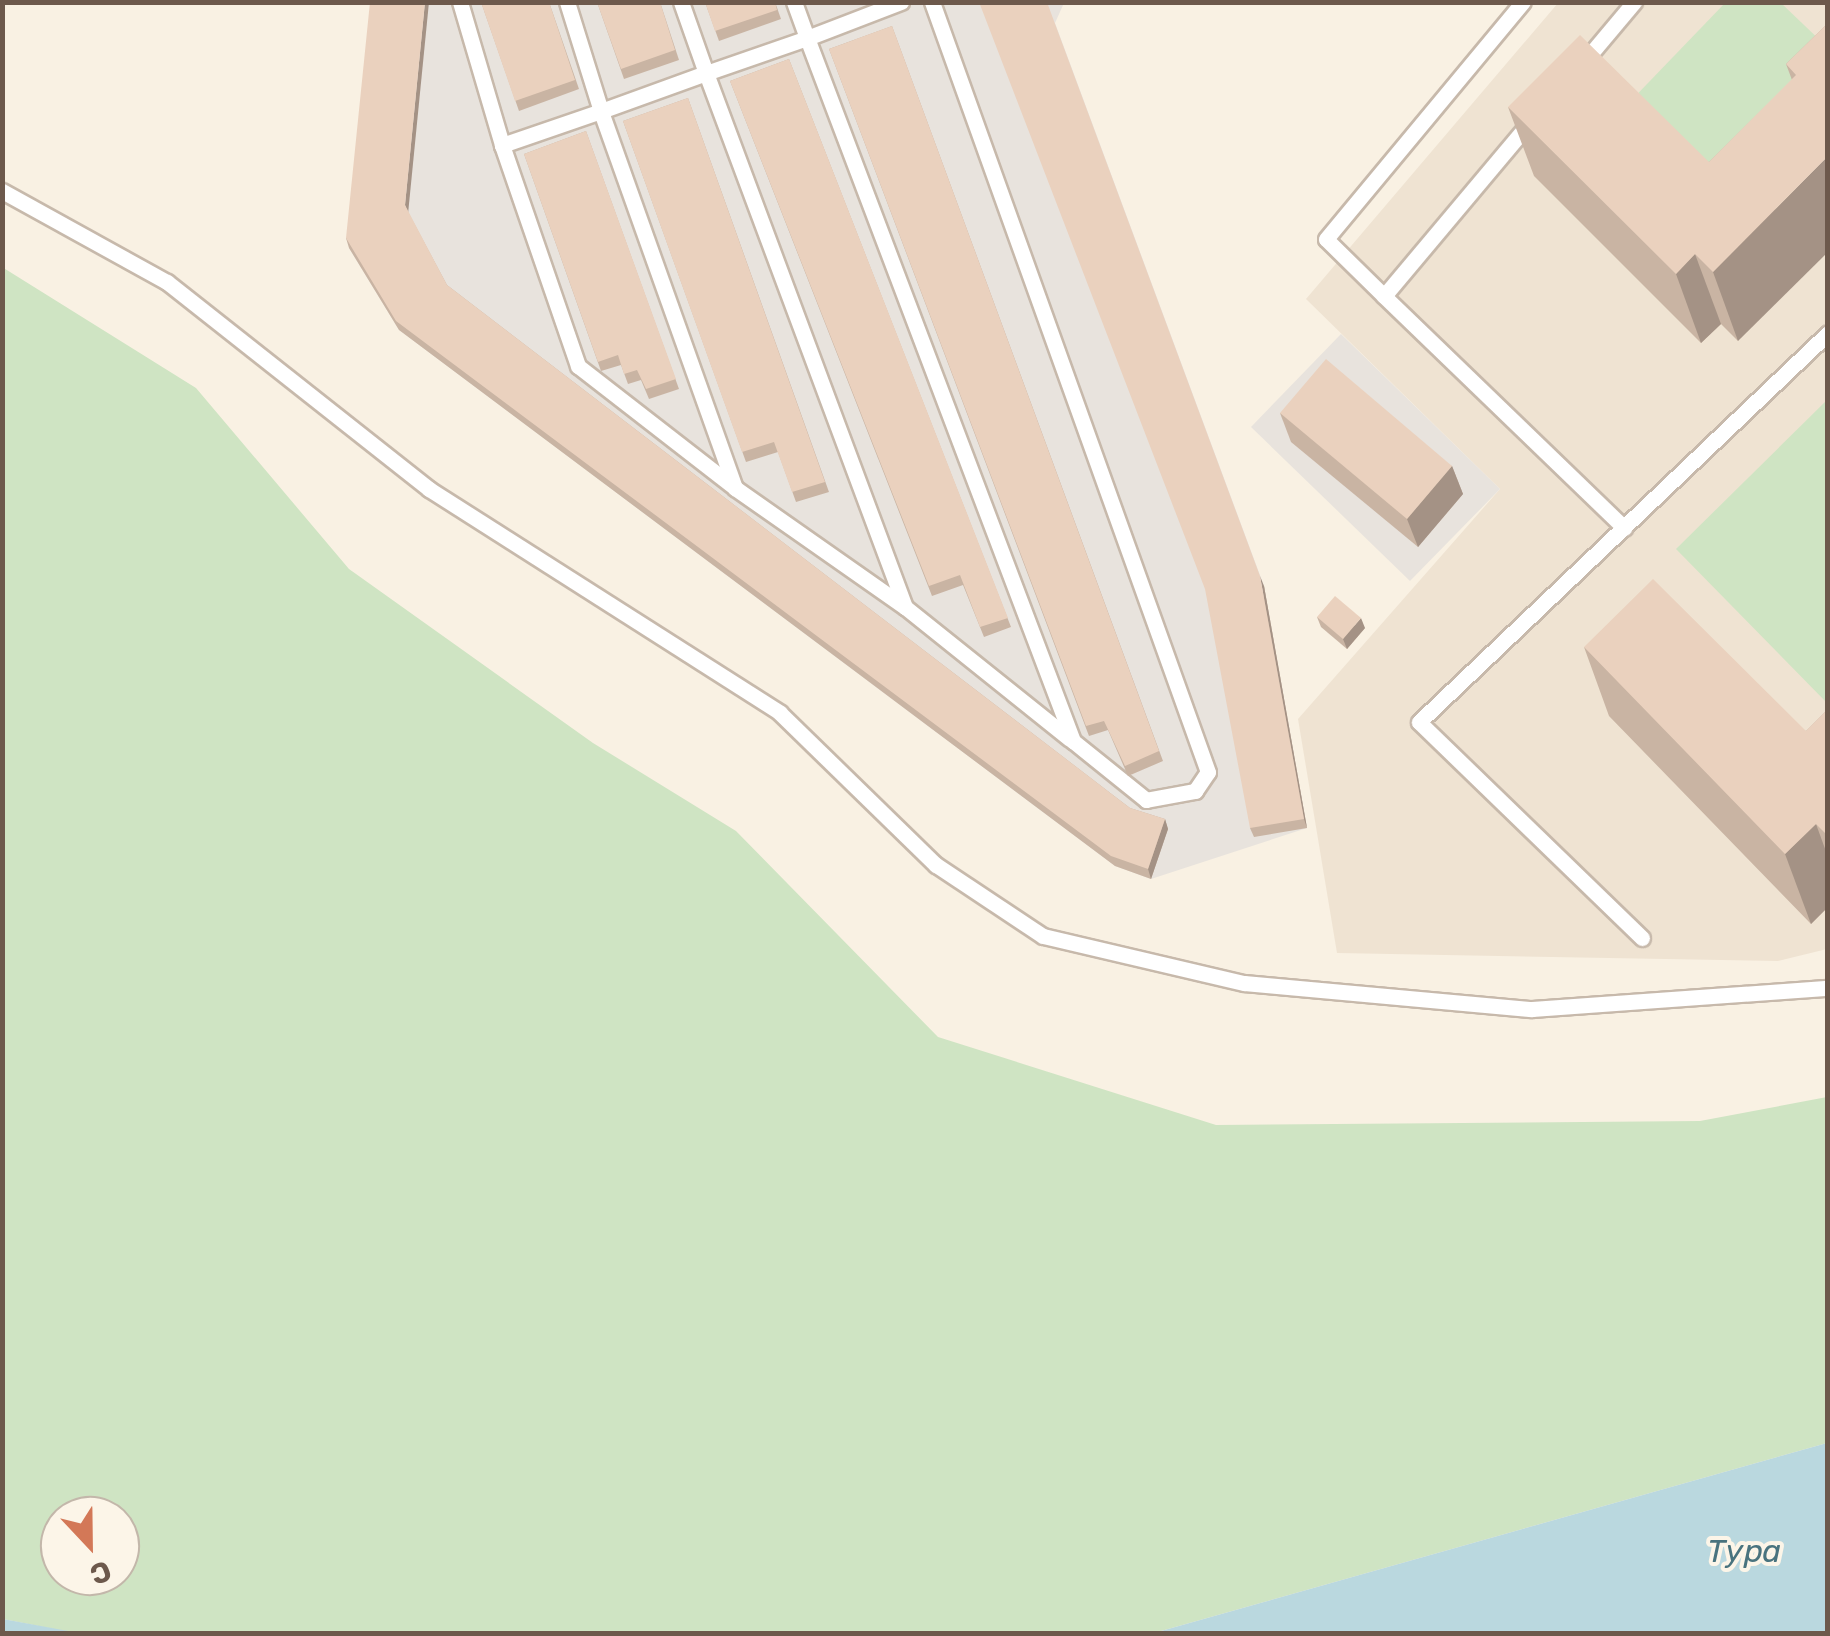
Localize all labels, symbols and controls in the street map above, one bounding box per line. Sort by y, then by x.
north arrow [40,1496,140,1596]
water label: Тура [1707,1532,1781,1570]
text: С [85,1553,116,1591]

